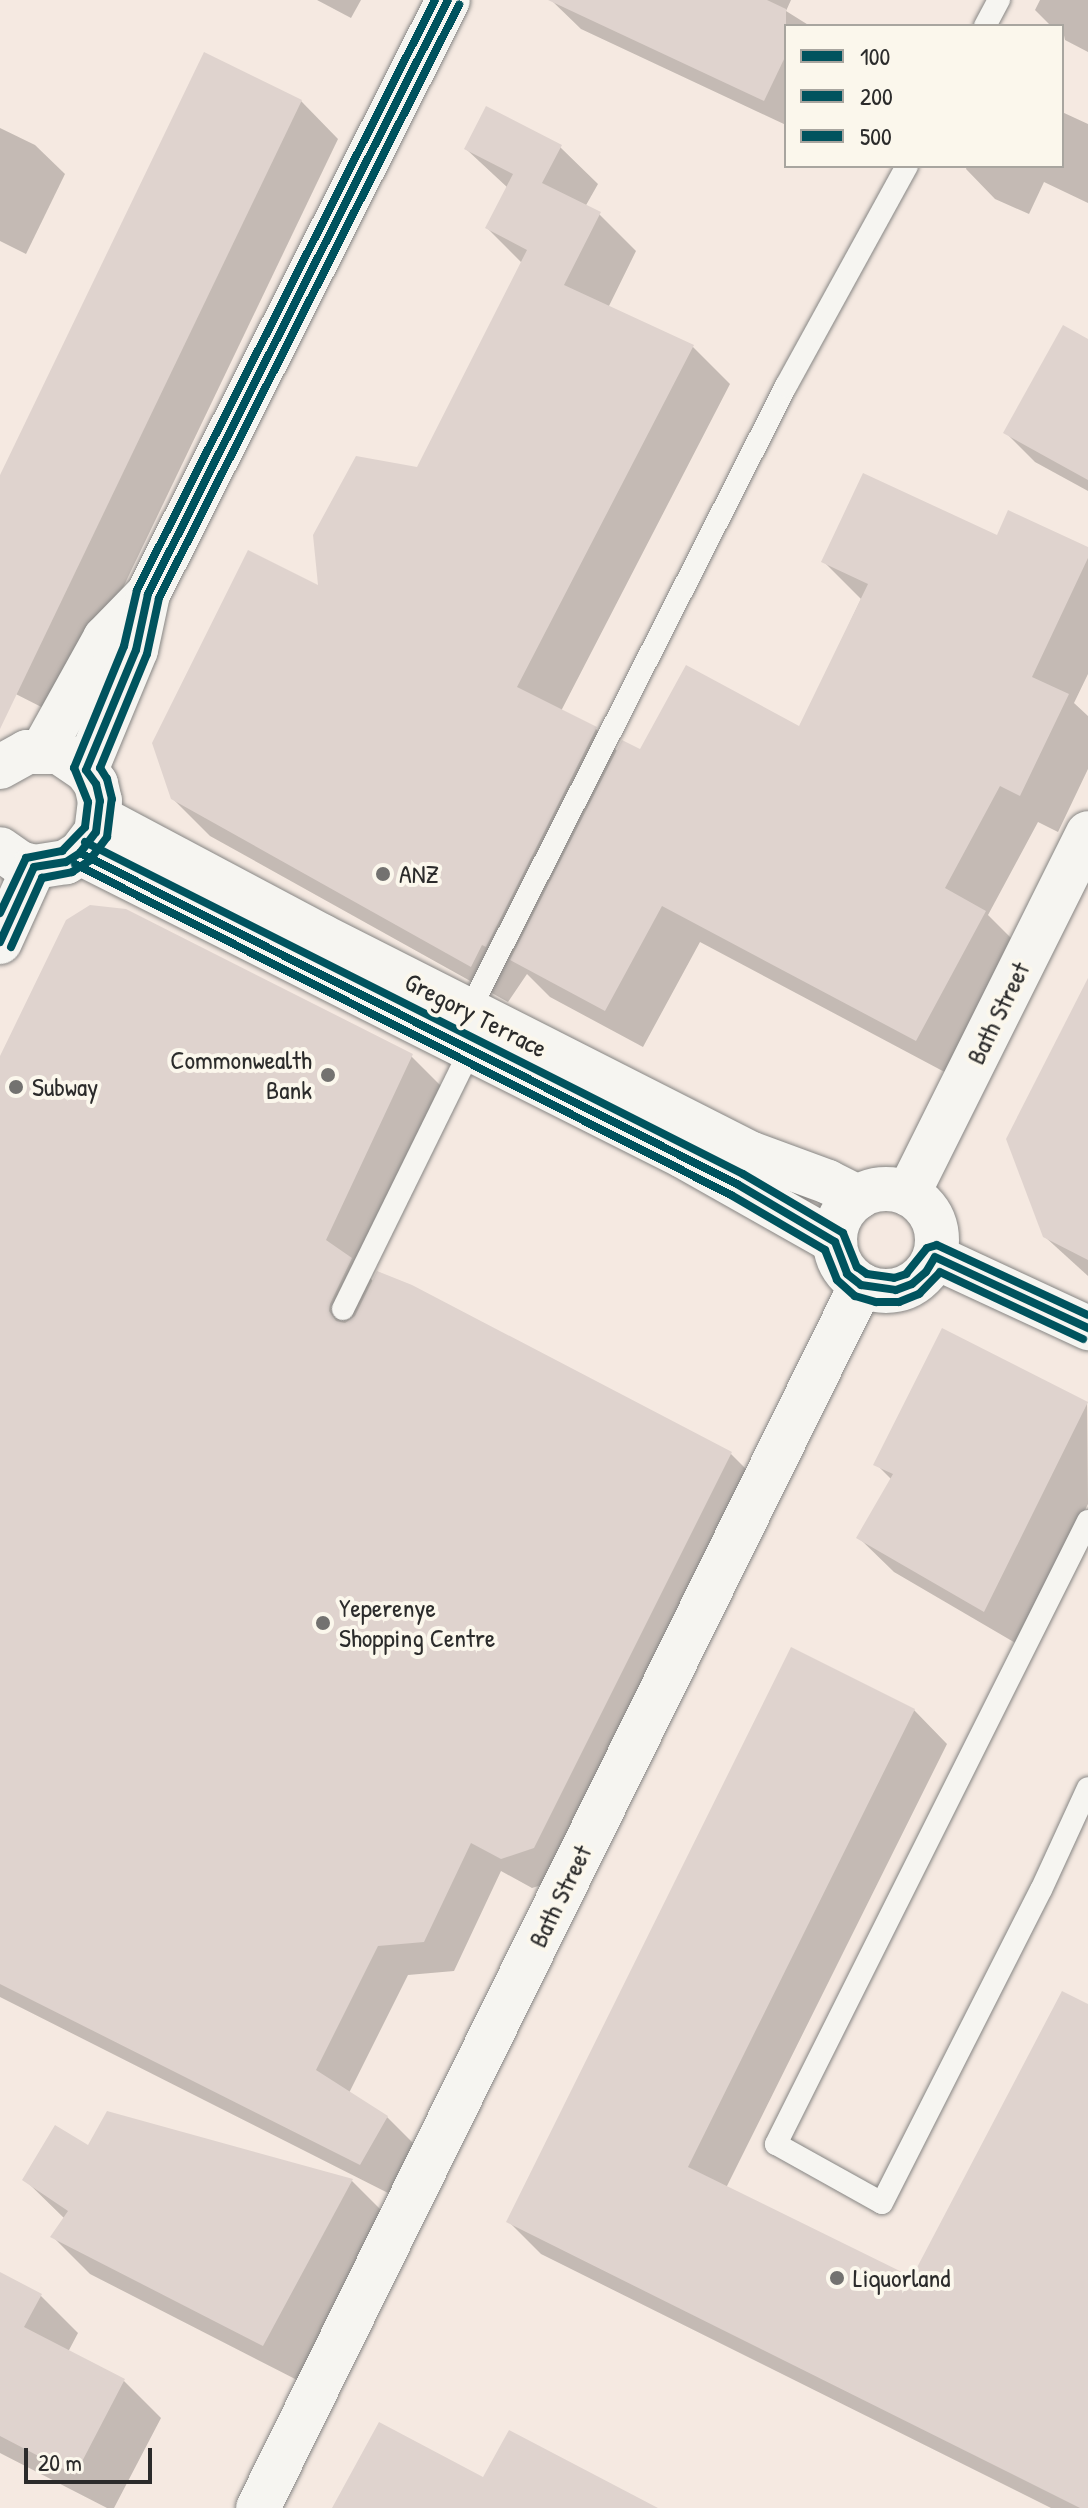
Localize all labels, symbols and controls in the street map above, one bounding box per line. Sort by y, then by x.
legend [784,24,1064,168]
text: 100 [860,40,890,72]
text: 200 [860,80,893,112]
text: 500 [860,120,892,152]
place label: ANZ [399,858,439,890]
marker: ANZ [374,865,392,883]
street label: Bath Street [960,957,1036,1069]
street label: Gregory Terrace [400,966,552,1064]
place label: Commonwealth Bank [170,1044,312,1106]
marker: Commonwealth Bank [319,1066,337,1084]
place label: Subway [32,1071,98,1103]
marker: Subway [7,1078,25,1096]
place label: Yeperenye Shopping Centre [339,1592,495,1654]
marker: Yeperenye Shopping Centre [314,1614,332,1632]
street label: Bath Street [522,1840,598,1952]
place label: Liquorland [853,2262,950,2294]
marker: Liquorland [828,2269,846,2287]
scale bar [28,2432,156,2482]
text: 20 m [38,2446,82,2478]

